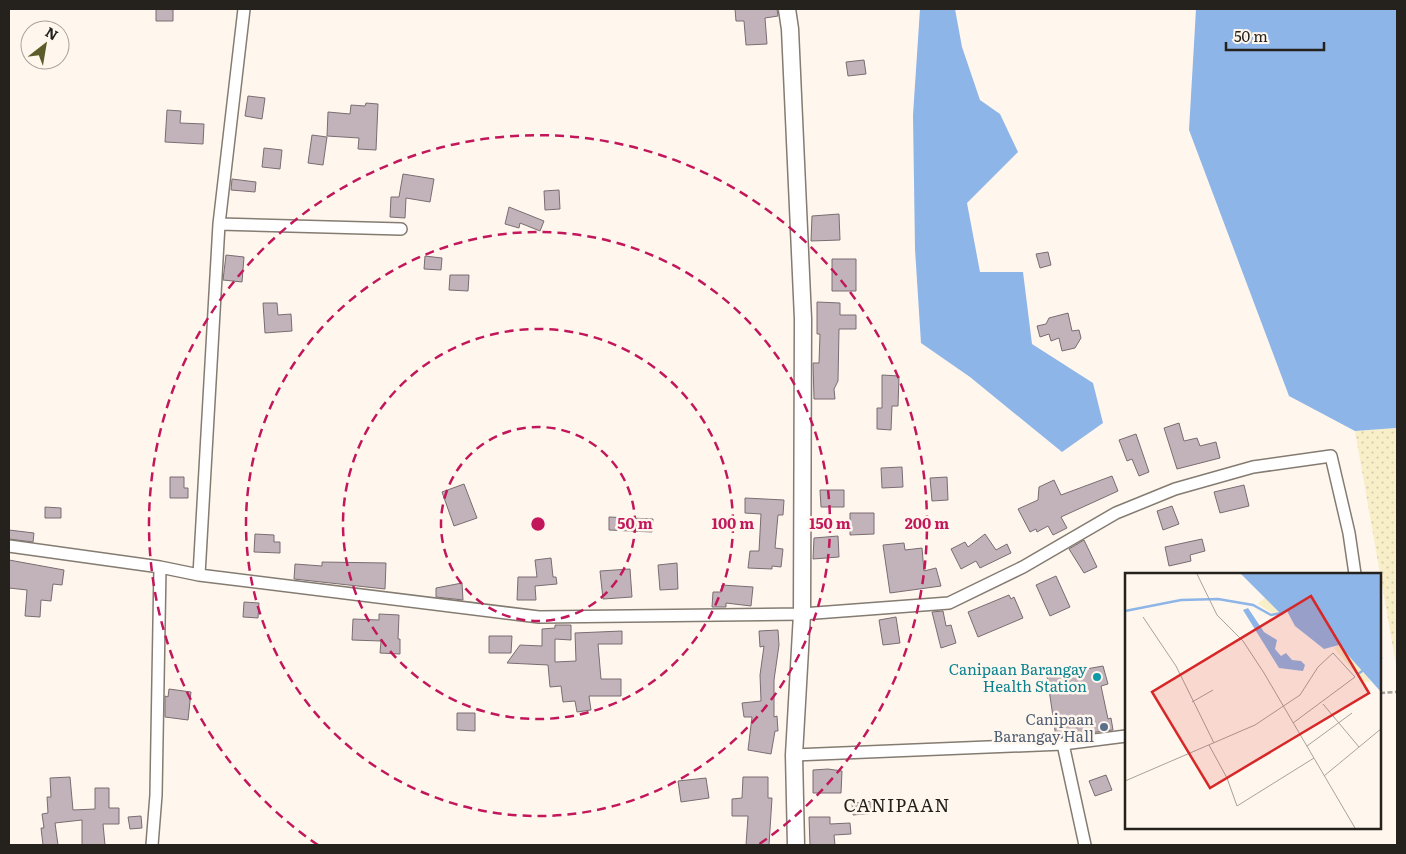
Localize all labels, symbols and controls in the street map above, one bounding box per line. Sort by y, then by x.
north arrow [20,20,70,70]
scale bar [1226,20,1324,52]
text: N [42,21,63,45]
text: 50 m [1234,24,1268,47]
text: 50 m [617,511,653,534]
text: 100 m [712,511,754,534]
text: 150 m [809,511,851,534]
text: 200 m [905,511,949,534]
centre of rings [529,515,547,533]
inset map [1125,573,1381,829]
place label: Canipaan Barangay Health Station [949,657,1087,697]
marker: Canipaan Barangay Health Station [1091,671,1103,683]
place label: Canipaan Barangay Hall [993,707,1094,747]
marker: Canipaan Barangay Hall [1098,721,1110,733]
district label: CANIPAAN [843,791,951,818]

